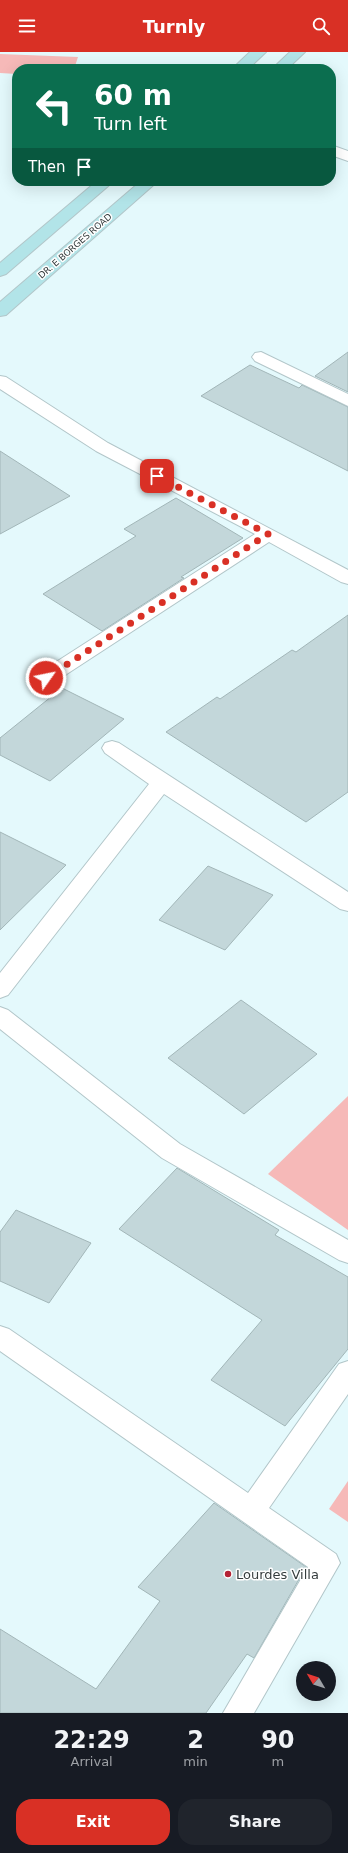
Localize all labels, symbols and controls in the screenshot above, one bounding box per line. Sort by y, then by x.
icon: menu [16,15,38,37]
icon: search [310,15,332,37]
text: Turnly [143,16,205,37]
text: 60 m [94,79,172,112]
icon: left [28,80,80,132]
text: Turn left [94,113,167,134]
icon: arrive [73,156,95,178]
text: Then [28,158,65,176]
street label: DR. E BORGES ROAD [36,211,114,281]
pin [140,459,174,493]
icon: arrive [146,465,168,487]
position arrow [25,657,67,699]
place label: Lourdes Villa [236,1567,319,1582]
marker: Lourdes Villa [223,1569,233,1579]
north arrow [296,1661,336,1701]
map controls [296,1661,336,1701]
text: 22:29 [53,1726,130,1754]
text: 2 [187,1726,204,1754]
text: 90 [261,1726,295,1754]
text: Arrival [70,1754,113,1769]
text: min [183,1754,208,1769]
text: m [272,1754,284,1769]
button: Exit [16,1799,170,1845]
button: Share [178,1799,332,1845]

